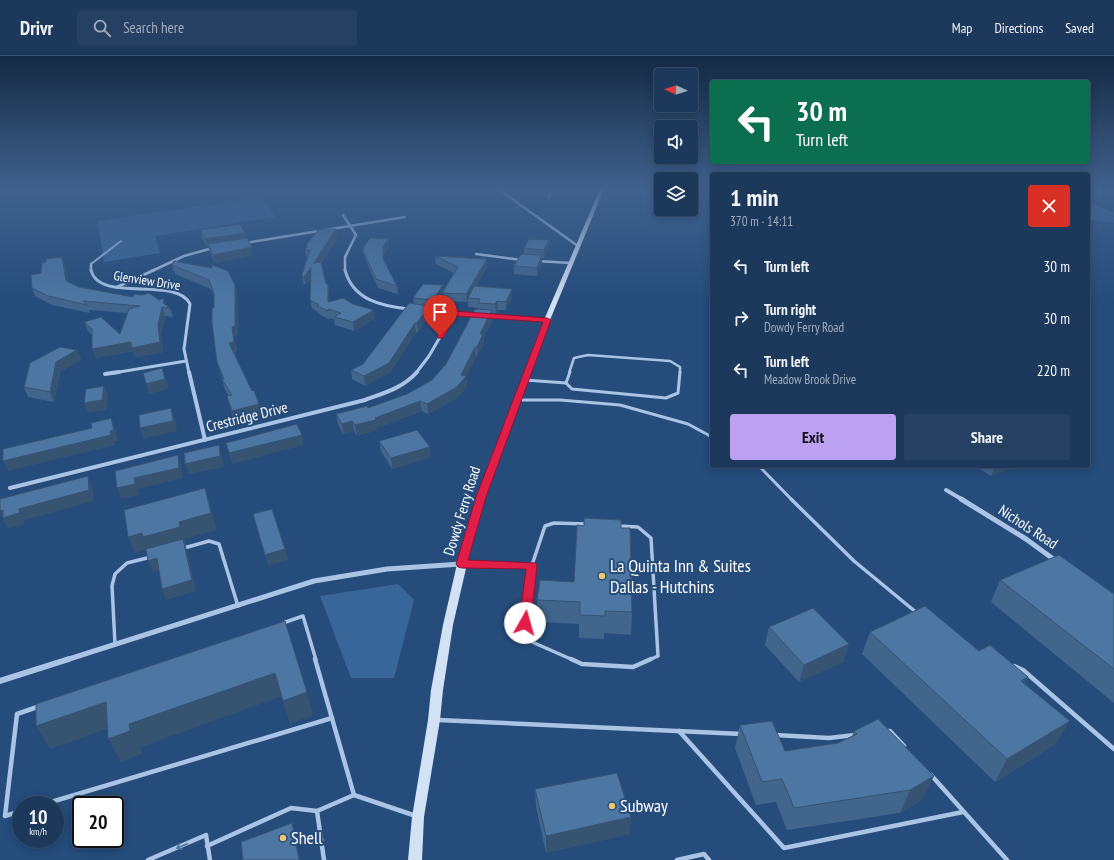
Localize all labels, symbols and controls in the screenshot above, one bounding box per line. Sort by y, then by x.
search box [77,10,357,46]
text: Drivr [20,16,53,40]
icon: search [91,17,113,39]
text: Search here [123,18,184,37]
text: Map [952,19,972,37]
text: Directions [994,19,1043,37]
text: Saved [1065,19,1094,37]
north arrow [654,68,698,112]
map controls [654,68,698,216]
text: 30 m [796,92,847,129]
icon: left [730,96,782,148]
button: sound [654,120,698,164]
text: Turn left [796,128,848,151]
button: layers [654,172,698,216]
text: 1 min [730,182,778,213]
button: close [1028,185,1070,227]
text: 370 m · 14:11 [730,213,793,230]
icon: left [730,255,752,277]
text: Turn left [764,257,809,276]
text: 30 m [1044,257,1070,276]
street label: Glenview Drive [112,267,182,294]
pin [423,295,457,336]
text: Turn right [764,300,816,319]
icon: arrive [429,301,451,323]
icon: right [730,307,752,329]
text: 30 m [1044,309,1070,328]
text: Dowdy Ferry Road [764,319,844,336]
text: Turn left [764,352,809,371]
icon: left [730,359,752,381]
text: 220 m [1037,361,1070,380]
text: Meadow Brook Drive [764,371,856,388]
street label: Crestridge Drive [204,397,290,436]
button: Exit [730,414,896,460]
button: Share [904,414,1070,460]
street label: Dowdy Ferry Road [439,464,484,558]
street label: Nichols Road [995,500,1062,553]
place label: La Quinta Inn & Suites Dallas - Hutchins [610,554,751,598]
marker: La Quinta Inn & Suites Dallas - Hutchins [597,571,607,581]
position arrow [504,602,546,644]
place label: Subway [620,794,668,817]
speed limit sign: 20 [72,796,124,848]
marker: Subway [607,801,617,811]
text: 10 [28,804,48,830]
text: km/h [29,825,47,838]
place label: Shell [291,826,323,849]
marker: Shell [278,833,288,843]
one-way arrow [176,842,188,850]

